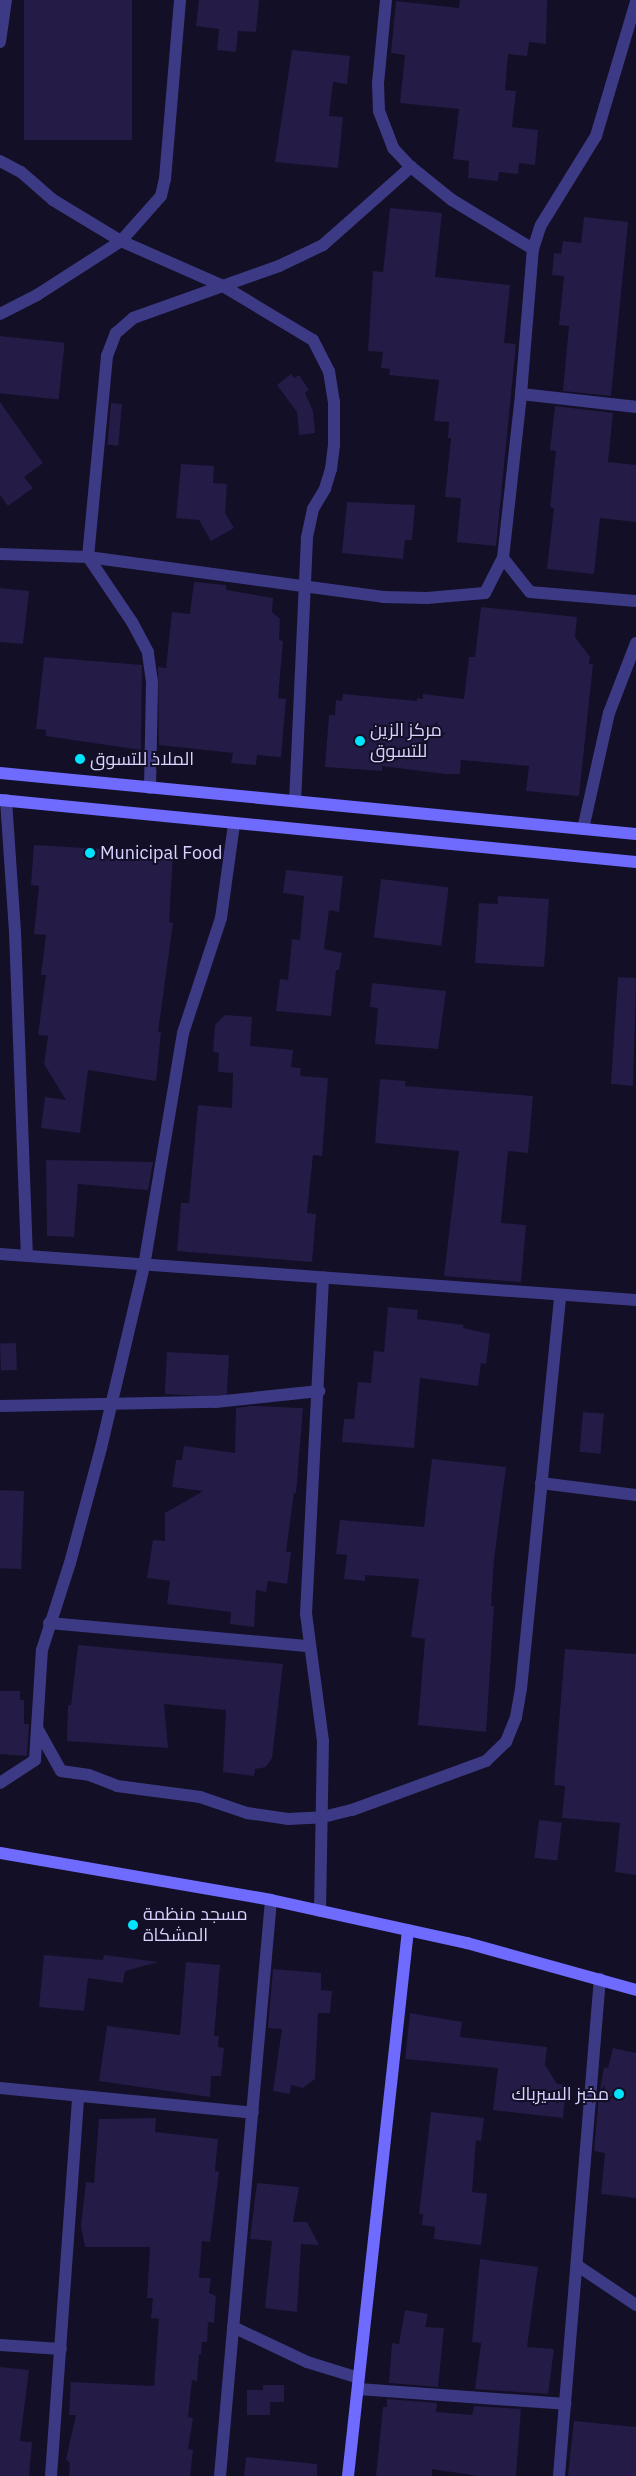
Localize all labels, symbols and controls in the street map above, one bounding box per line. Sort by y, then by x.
place label: مركز الزين للتسوق [370,720,442,762]
marker: مركز الزين للتسوق [354,735,366,747]
place label: الملاذ للتسوق [90,748,194,770]
marker: الملاذ للتسوق [74,753,86,765]
place label: Municipal Food [100,842,223,864]
marker: Municipal Food [84,847,96,859]
place label: مسجد منظمة المشكاة [143,1904,248,1946]
marker: مسجد منظمة المشكاة [127,1919,139,1931]
place label: مخبز السيرباك [511,2083,609,2105]
marker: مخبز السيرباك [613,2088,625,2100]

